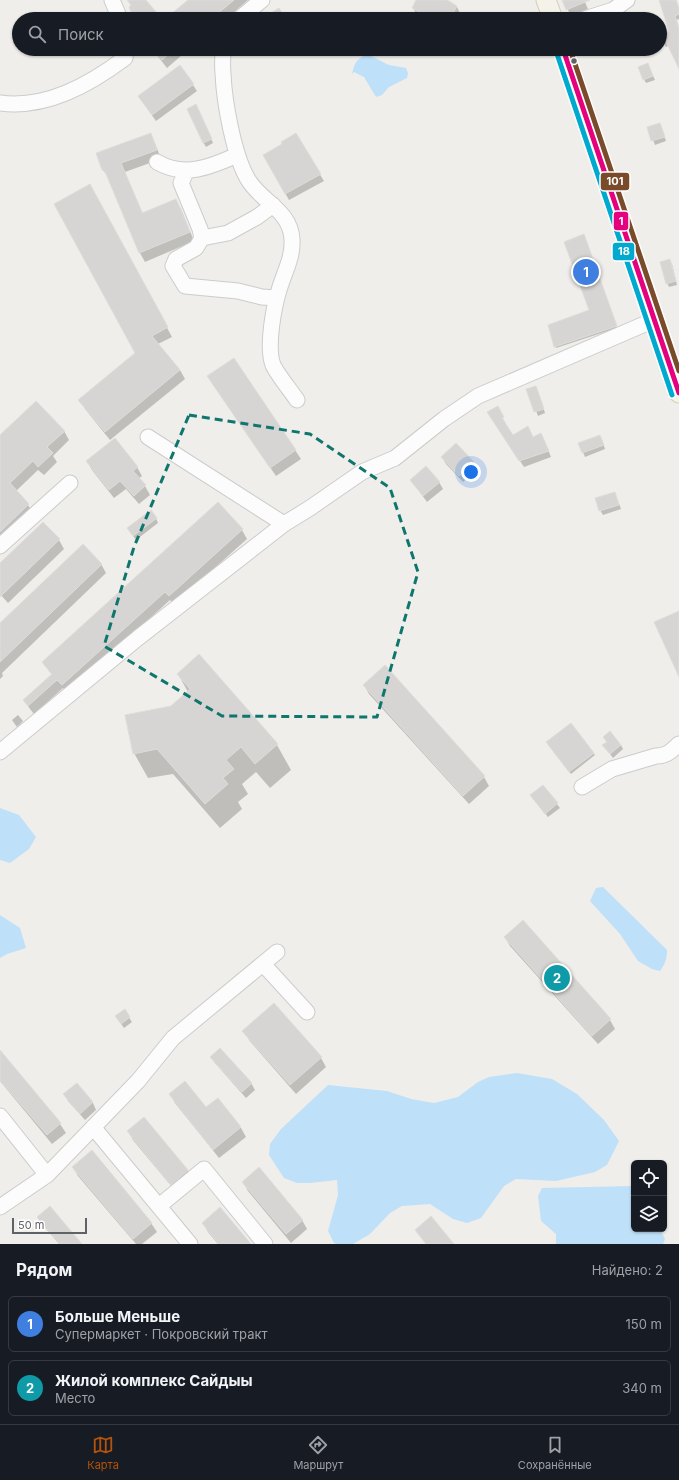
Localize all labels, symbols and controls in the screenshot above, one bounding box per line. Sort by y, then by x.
search box [12,12,667,56]
icon: search [26,23,48,45]
text: Поиск [58,25,104,44]
unlabelled marker [569,56,579,66]
line badge: 101 [600,172,630,191]
text: 101 [607,174,624,188]
line badge: 1 [613,211,629,231]
text: 1 [619,214,624,228]
line badge: 18 [612,242,635,261]
text: 18 [618,244,630,258]
pin: 1 [573,257,599,287]
your location [461,462,481,482]
pin: 2 [544,963,570,993]
map controls [631,1160,667,1232]
button: locate [631,1160,667,1196]
button: layers [631,1196,667,1232]
scale bar [12,1216,87,1235]
text: 50 m [18,1218,44,1232]
text: Рядом [16,1260,72,1280]
text: Найдено: 2 [592,1262,663,1278]
text: Больше Меньше [55,1307,180,1326]
text: 1 [27,1316,33,1332]
text: 150 m [626,1316,662,1332]
text: Супермаркет · Покровский тракт [55,1326,268,1342]
text: Жилой комплекс Сайдыы [55,1371,253,1390]
text: 2 [26,1380,34,1396]
text: 340 m [622,1380,662,1396]
text: Место [55,1390,95,1406]
tab: Карта [87,1434,119,1472]
tab: Маршрут [293,1434,343,1472]
tab: Сохранённые [518,1434,592,1472]

